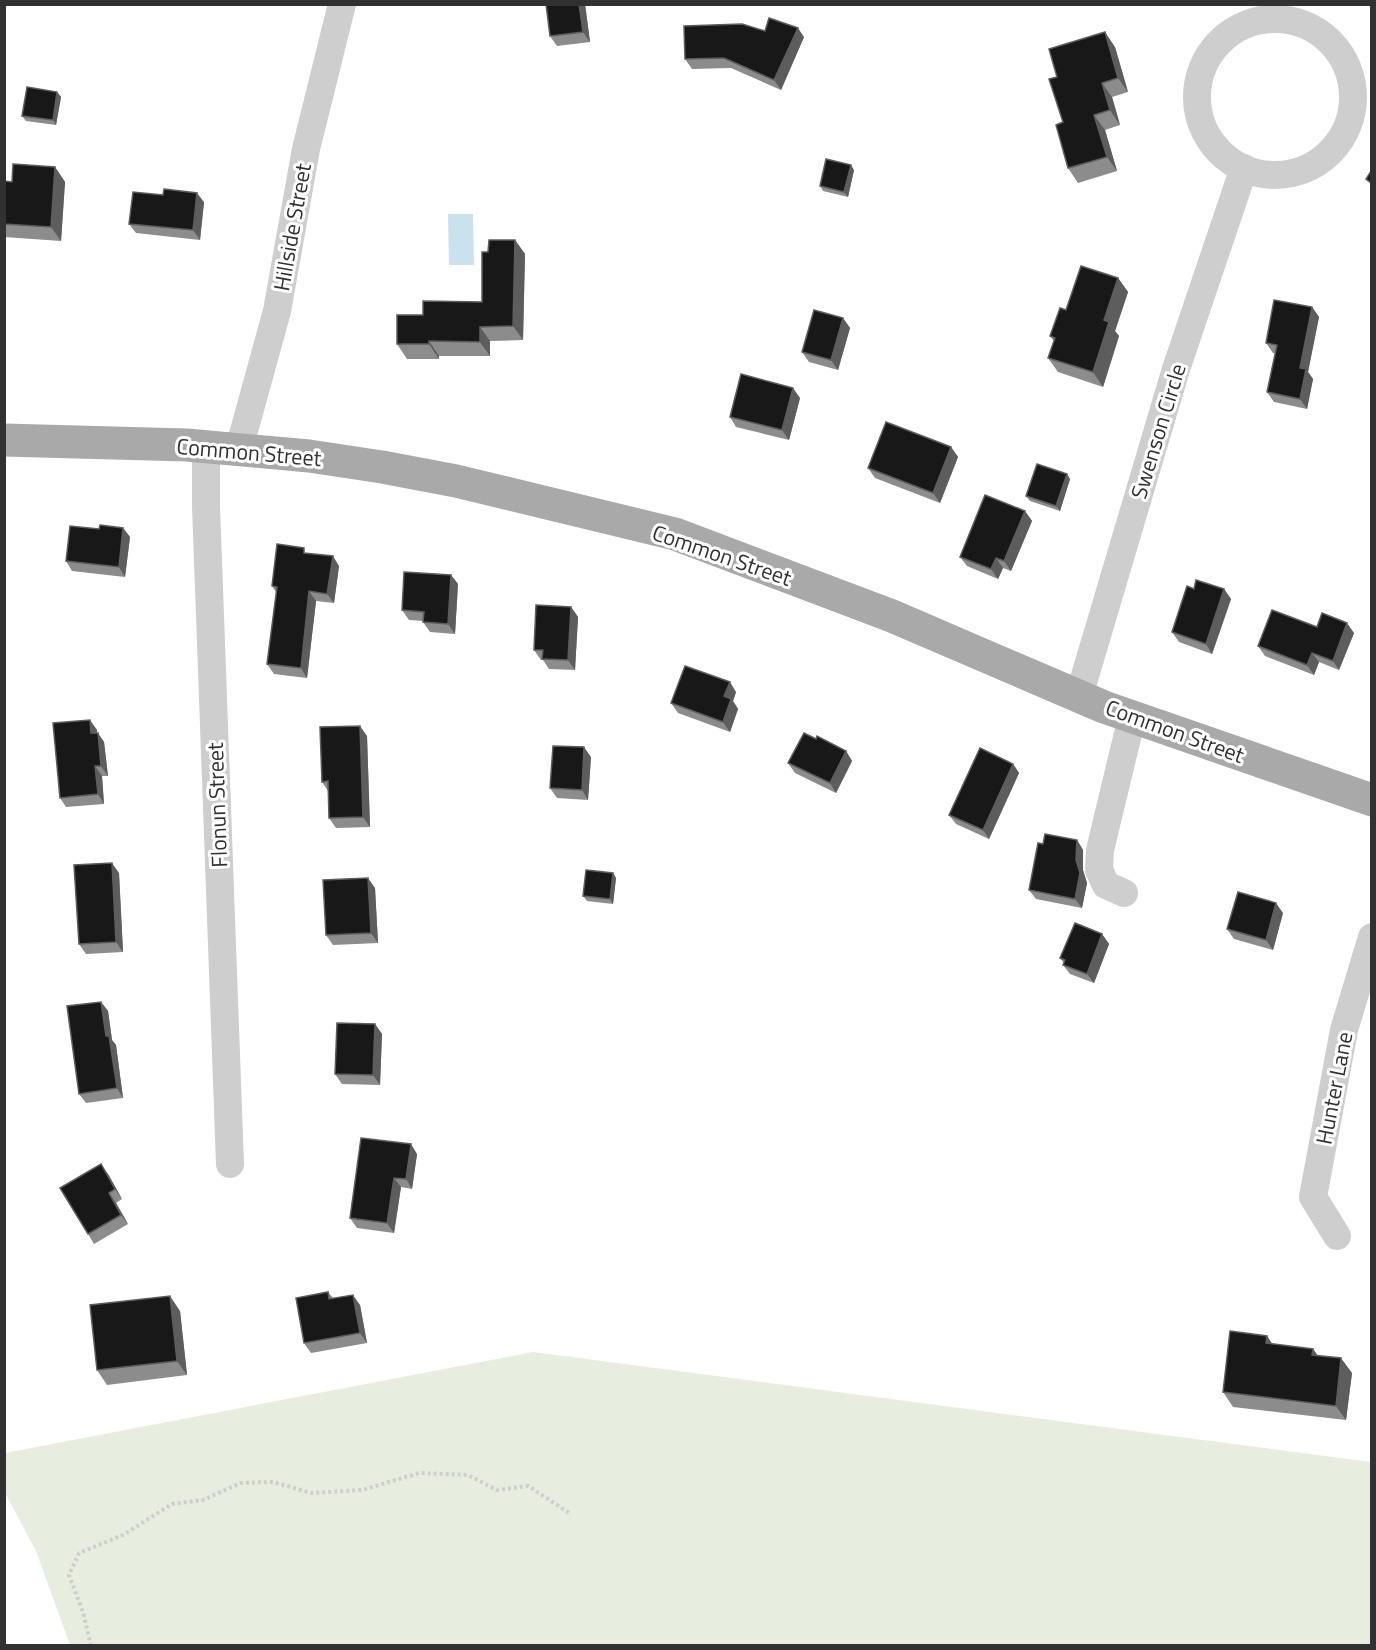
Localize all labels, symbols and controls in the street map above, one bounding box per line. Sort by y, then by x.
street label: Hillside Street [264,160,320,294]
street label: Swenson Circle [1121,359,1195,503]
street label: Common Street [175,429,323,475]
street label: Common Street [648,515,796,595]
street label: Common Street [1101,690,1249,772]
street label: Flonun Street [198,742,236,868]
street label: Hunter Lane [1306,1029,1362,1147]

